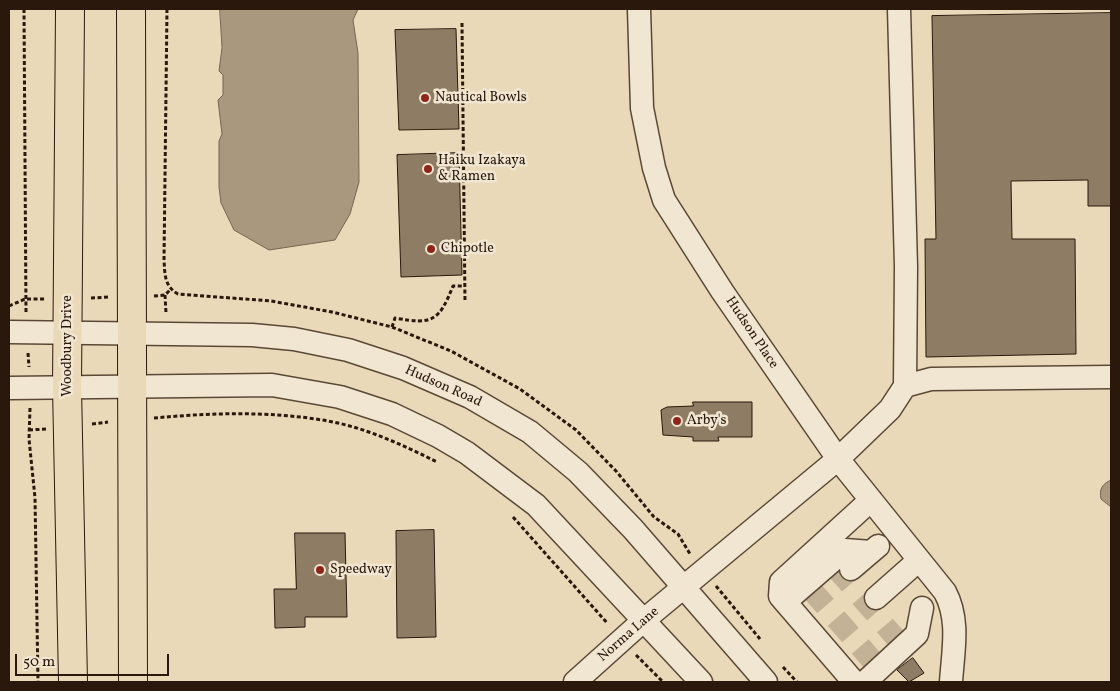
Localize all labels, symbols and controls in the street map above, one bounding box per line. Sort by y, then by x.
place label: Nautical Bowls [435,90,527,106]
marker: Nautical Bowls [419,92,431,104]
place label: Haiku Izakaya & Ramen [438,153,526,186]
marker: Haiku Izakaya & Ramen [422,163,434,175]
place label: Chipotle [441,241,494,257]
marker: Chipotle [425,243,437,255]
street label: Hudson Place [721,294,781,372]
street label: Woodbury Drive [60,295,76,397]
street label: Hudson Road [402,363,484,411]
place label: Arby's [687,413,727,429]
marker: Arby's [671,415,683,427]
place label: Speedway [330,562,392,578]
marker: Speedway [314,564,326,576]
street label: Norma Lane [595,604,663,666]
scale bar [18,644,171,676]
text: 50 m [23,652,55,673]

